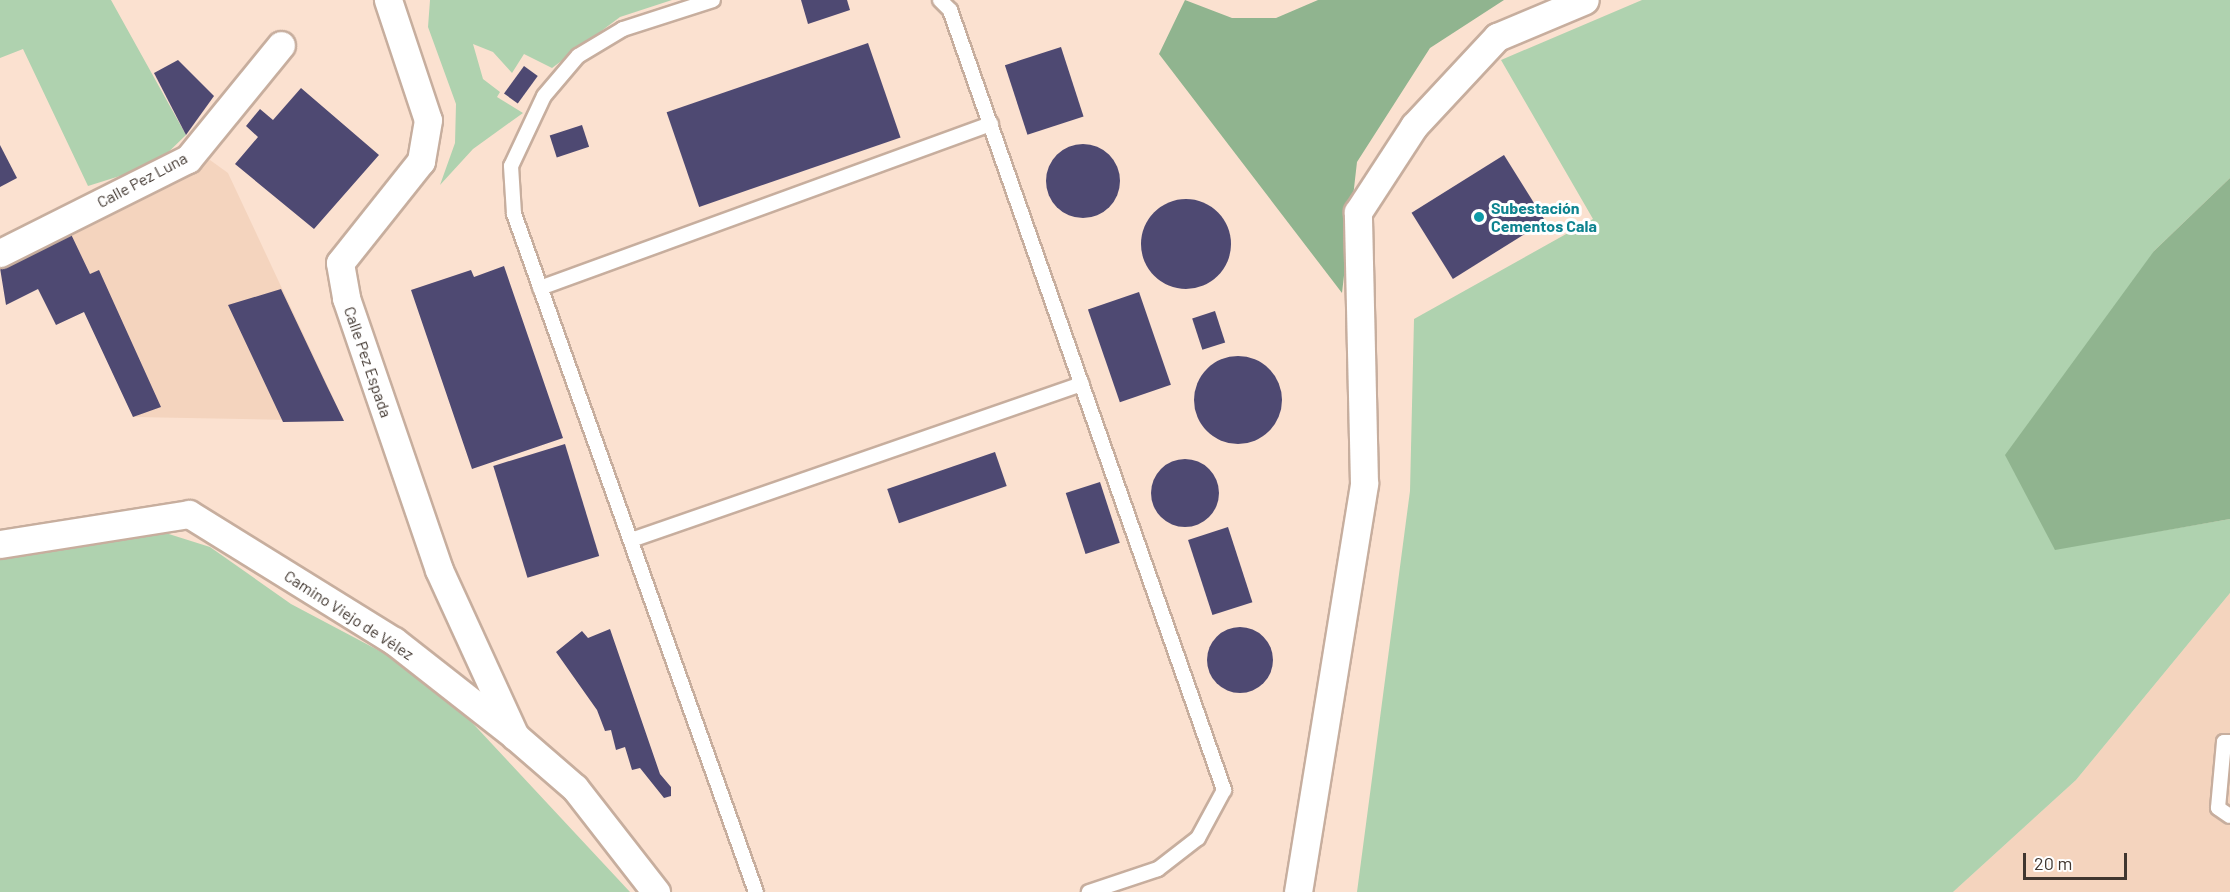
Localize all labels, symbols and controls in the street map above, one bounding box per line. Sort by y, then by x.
street label: Calle Pez Luna [94,148,190,212]
place label: Subestación Cementos Cala [1491,198,1597,236]
marker: Subestación Cementos Cala [1472,210,1486,224]
street label: Calle Pez Espada [340,304,396,420]
street label: Camino Viejo de Vélez [281,566,417,664]
scale bar [2026,841,2130,879]
text: 20 m [2034,852,2072,874]

